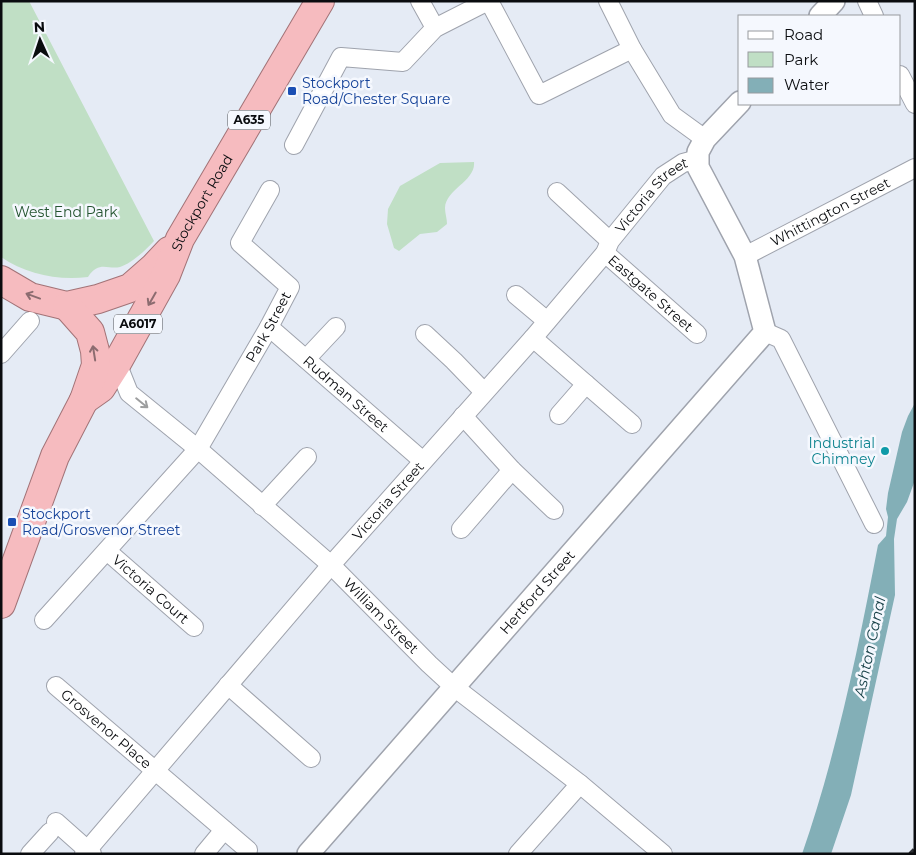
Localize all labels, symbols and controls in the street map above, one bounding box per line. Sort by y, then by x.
north arrow [15,15,65,65]
legend [738,15,901,105]
text: N [33,18,45,36]
text: Road [784,25,823,44]
text: Park [784,50,818,69]
place label: Stockport Road/Chester Square [302,74,451,108]
text: Water [784,75,830,94]
marker: Stockport Road/Chester Square [286,85,298,97]
road number: A635 [228,110,270,130]
street label: Stockport Road [167,151,237,254]
street label: Victoria Street [611,153,690,237]
street label: Whittington Street [767,173,893,250]
park label: West End Park [14,203,118,221]
street label: Eastgate Street [604,251,697,336]
street label: Park Street [241,288,295,365]
one-way arrow [25,291,41,301]
one-way arrow [147,291,157,306]
road number: A6017 [114,314,162,334]
one-way arrow [89,346,99,362]
street label: Rudman Street [299,352,393,436]
one-way arrow [135,398,148,409]
place label: Industrial Chimney [809,434,875,468]
marker: Industrial Chimney [879,445,891,457]
street label: Victoria Street [348,458,428,544]
place label: Stockport Road/Grosvenor Street [22,505,181,539]
marker: Stockport Road/Grosvenor Street [6,516,18,528]
street label: Hertford Street [496,546,579,638]
street label: Victoria Court [109,551,193,628]
street label: William Street [340,574,423,658]
water label: Ashton Canal [849,595,889,700]
street label: Grosvenor Place [57,685,155,773]

